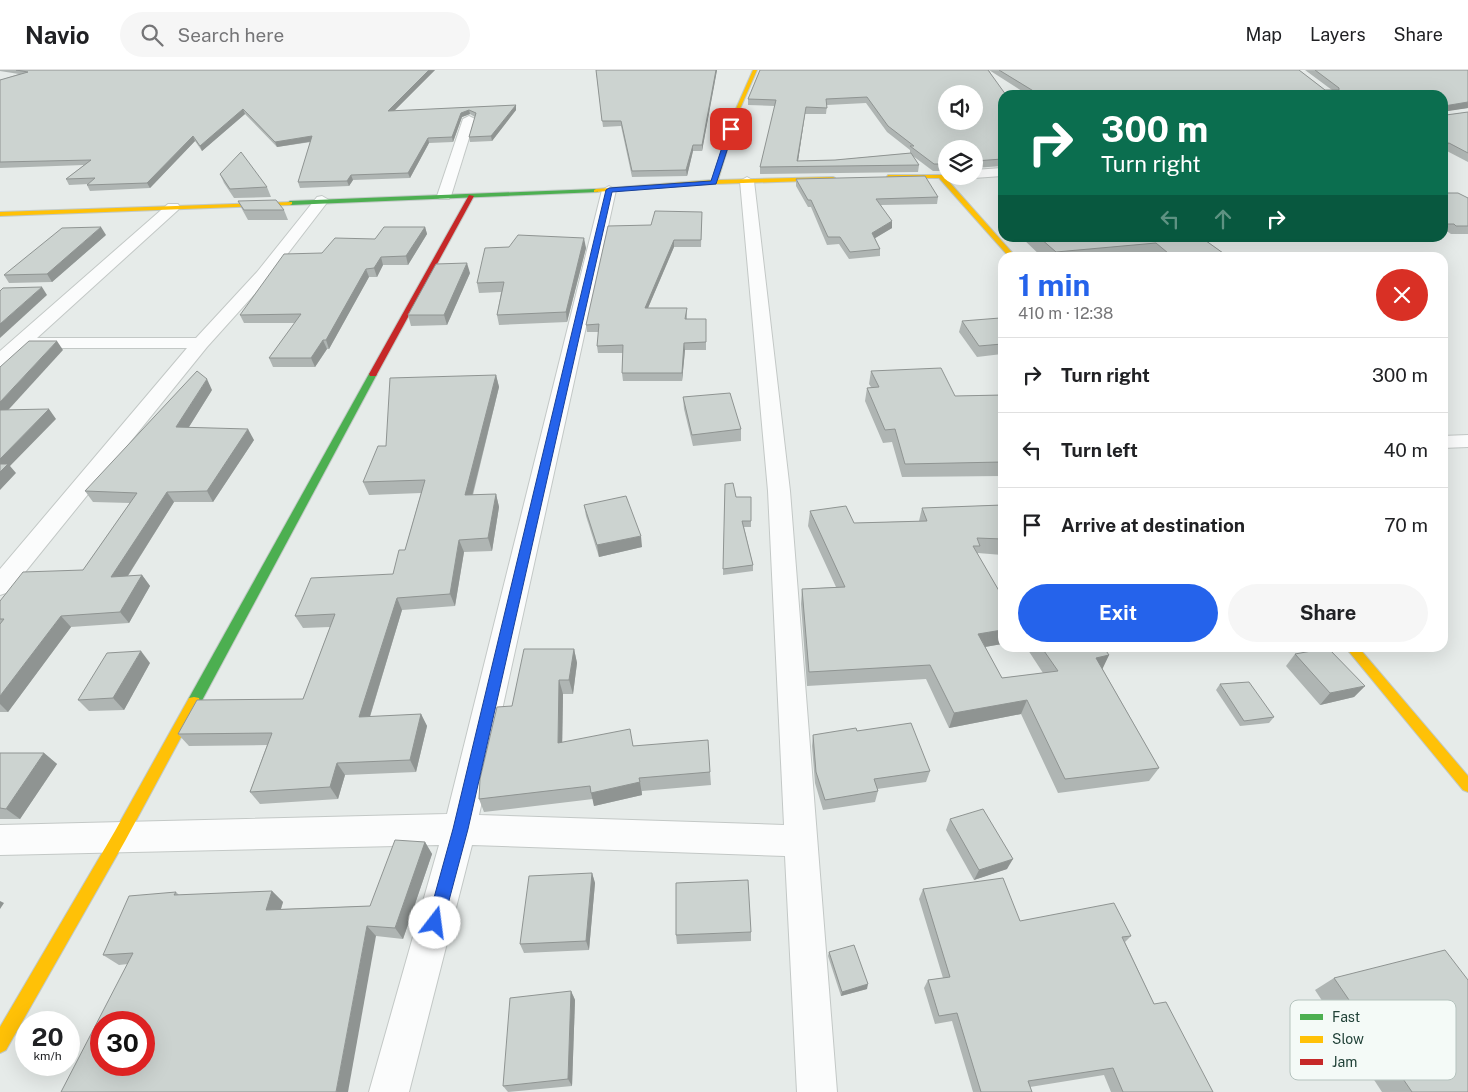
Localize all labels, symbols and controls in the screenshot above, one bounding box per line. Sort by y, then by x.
search box [120,12,470,57]
text: Navio [25,21,90,49]
icon: search [138,21,166,49]
text: Search here [178,24,284,46]
text: Map [1246,24,1282,45]
text: Layers [1310,24,1366,45]
text: Share [1394,24,1443,45]
map controls [938,85,983,185]
button: sound [938,85,983,130]
pin [710,108,752,150]
text: 300 m [1101,109,1208,150]
icon: right [1018,110,1083,175]
icon: arrive [717,115,745,143]
button: layers [938,140,983,185]
text: Turn right [1101,151,1201,177]
icon: left [1156,205,1184,233]
icon: ahead [1209,205,1237,233]
icon: right [1262,205,1290,233]
text: 1 min [1018,267,1090,303]
button: close [1376,269,1428,321]
text: 410 m · 12:38 [1018,304,1113,323]
icon: right [1018,361,1046,389]
text: Turn right [1061,364,1150,386]
text: 300 m [1372,364,1428,386]
icon: left [1018,436,1046,464]
text: Turn left [1061,439,1138,461]
text: 40 m [1383,439,1428,461]
icon: arrive [1018,511,1046,539]
text: Arrive at destination [1061,514,1245,536]
text: 70 m [1384,514,1428,536]
button: Exit [1018,584,1218,642]
button: Share [1228,584,1428,642]
position arrow [408,896,460,948]
legend [1290,1000,1456,1080]
text: Fast [1332,1009,1360,1025]
speed limit sign: 30 [90,1011,155,1076]
text: 20 [32,1022,64,1052]
text: Slow [1332,1031,1364,1047]
text: km/h [33,1049,62,1063]
text: Jam [1332,1054,1357,1070]

